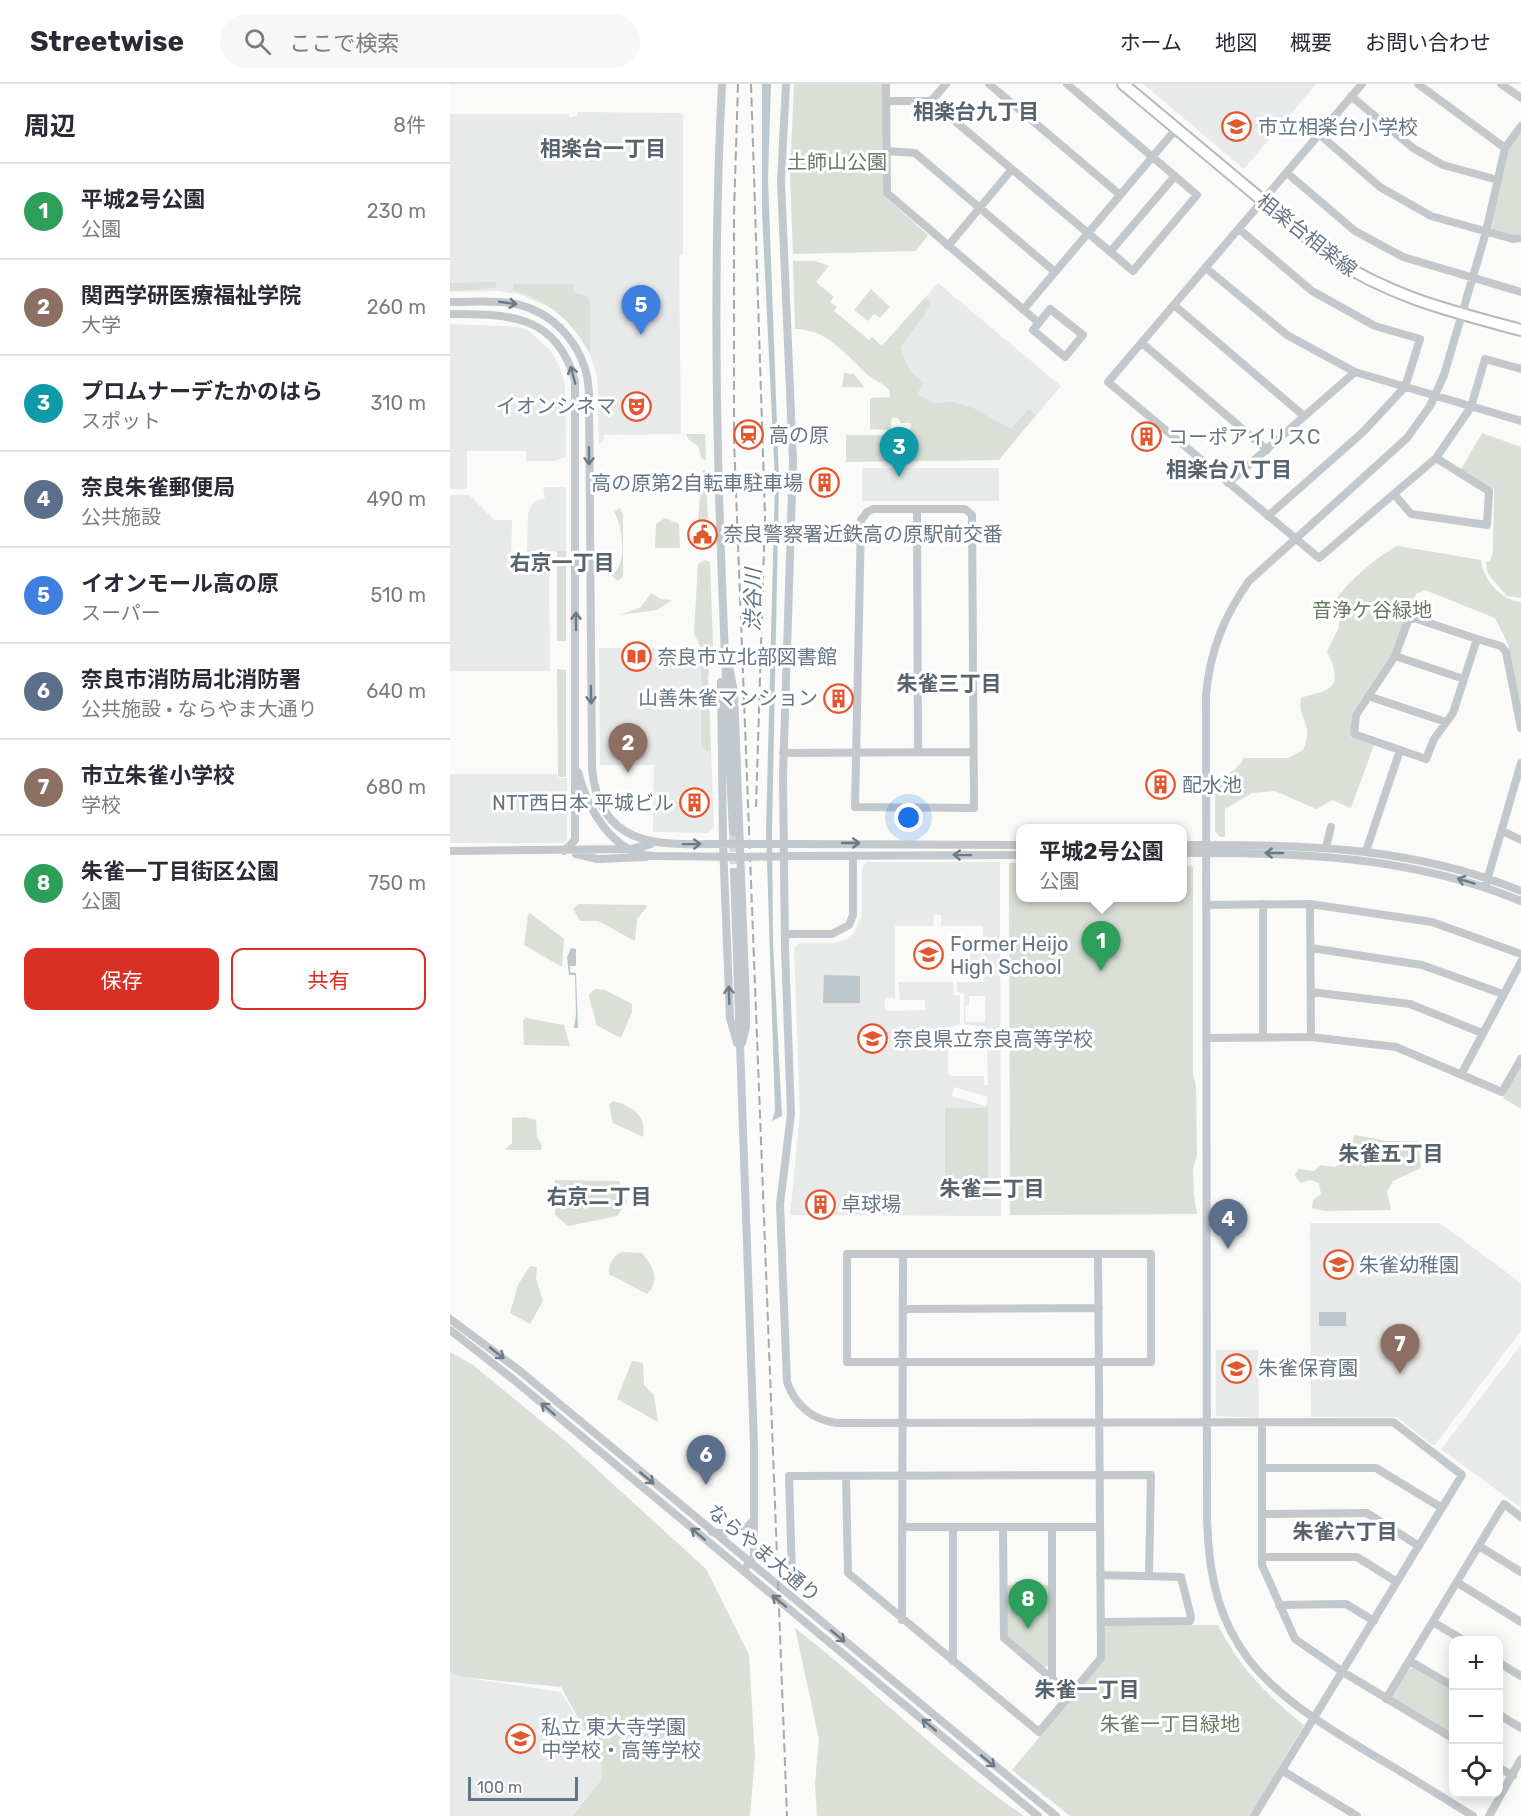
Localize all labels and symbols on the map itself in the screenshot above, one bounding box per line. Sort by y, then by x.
district label: 相楽台九丁目 [913,99,1039,124]
school or university icon: 市立相楽台小学校 [1221,111,1253,143]
place label: 市立相楽台小学校 [1258,115,1418,139]
district label: 相楽台一丁目 [540,136,666,161]
park label: 土師山公園 [787,150,887,174]
street label: 相楽台相楽線 [1252,189,1362,281]
pin: 5 [622,286,660,335]
one-way arrow [498,298,518,309]
one-way arrow [567,366,579,385]
theatre icon: イオンシネマ [621,390,653,422]
place label: イオンシネマ [496,394,616,418]
station icon: 高の原 [732,419,764,451]
building icon: コーポアイリスC [1131,421,1163,453]
place label: 高の原 [769,423,829,447]
place label: コーポアイリスC [1168,425,1320,449]
pin: 3 [880,428,918,477]
one-way arrow [583,445,595,465]
district label: 相楽台八丁目 [1166,457,1292,482]
building icon: 高の原第2自転車駐車場 [808,467,840,499]
place label: 高の原第2自転車駐車場 [591,471,803,495]
public building icon: 奈良警察署近鉄高の原駅前交番 [686,518,718,550]
place label: 奈良警察署近鉄高の原駅前交番 [723,522,1003,546]
district label: 右京一丁目 [510,550,615,575]
water label: 渋谷川 [739,566,766,632]
park label: 音浄ケ谷緑地 [1312,598,1432,622]
one-way arrow [570,611,582,631]
library icon: 奈良市立北部図書館 [620,641,652,673]
place label: 奈良市立北部図書館 [657,645,837,669]
district label: 朱雀三丁目 [897,671,1002,696]
building icon: 山善朱雀マンション [823,682,855,714]
one-way arrow [585,685,596,705]
place label: 山善朱雀マンション [638,686,818,710]
pin: 2 [608,724,648,773]
building icon: 配水池 [1145,769,1177,801]
place label: 配水池 [1182,773,1242,797]
building icon: NTT西日本 平城ビル [679,787,711,819]
place label: NTT西日本 平城ビル [492,791,674,815]
your location [894,803,923,832]
one-way arrow [841,837,861,849]
one-way arrow [681,838,701,849]
one-way arrow [1264,848,1284,859]
one-way arrow [952,849,972,861]
one-way arrow [1457,875,1476,887]
pin: 1 [1082,922,1120,971]
place label: Former Heijo High School [950,932,1068,979]
school or university icon: Former Heijo High School [913,939,945,971]
one-way arrow [724,985,735,1005]
school or university icon: 奈良県立奈良高等学校 [856,1023,888,1055]
place label: 奈良県立奈良高等学校 [893,1027,1093,1051]
district label: 朱雀五丁目 [1339,1141,1444,1166]
district label: 朱雀二丁目 [940,1176,1045,1201]
district label: 右京二丁目 [547,1184,652,1209]
building icon: 卓球場 [804,1188,836,1220]
place label: 卓球場 [841,1192,901,1216]
pin: 4 [1208,1200,1248,1249]
school or university icon: 朱雀幼稚園 [1322,1249,1354,1281]
place label: 朱雀幼稚園 [1359,1253,1459,1277]
pin: 7 [1380,1324,1420,1374]
one-way arrow [489,1347,505,1360]
school or university icon: 朱雀保育園 [1221,1352,1253,1384]
place label: 朱雀保育園 [1258,1356,1358,1380]
one-way arrow [541,1402,556,1416]
pin: 6 [686,1436,726,1485]
one-way arrow [639,1471,654,1485]
street label: ならやま大通り [703,1499,825,1607]
district label: 朱雀六丁目 [1293,1519,1398,1544]
one-way arrow [691,1527,706,1541]
pin: 8 [1008,1580,1048,1629]
one-way arrow [771,1594,787,1607]
one-way arrow [830,1629,845,1643]
district label: 朱雀一丁目 [1035,1677,1140,1702]
park label: 朱雀一丁目緑地 [1100,1712,1240,1736]
place label: 私立 東大寺学園 中学校・高等学校 [541,1715,701,1762]
one-way arrow [922,1718,937,1732]
school or university icon: 私立 東大寺学園 中学校・高等学校 [504,1723,536,1755]
one-way arrow [980,1754,996,1767]
scale bar [468,1774,578,1802]

